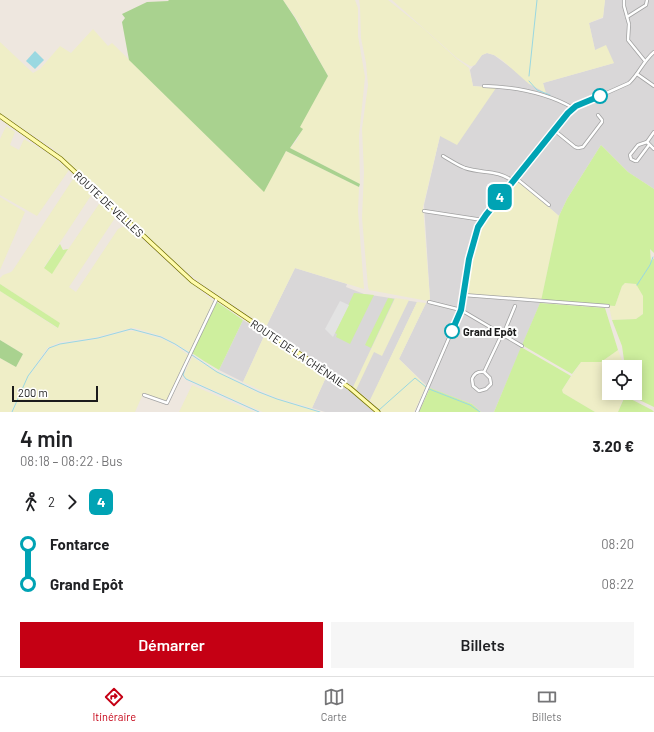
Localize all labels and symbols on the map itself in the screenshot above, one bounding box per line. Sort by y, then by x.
unlabelled marker [592,88,608,104]
street label: ROUTE DE VELLES [72,169,146,239]
line badge: 4 [487,184,513,210]
street label: ROUTE DE LA CHÊNAIE [248,317,348,390]
marker: Grand Epôt [444,323,460,339]
place label: Grand Epôt [463,325,517,338]
scale bar [12,384,98,403]

